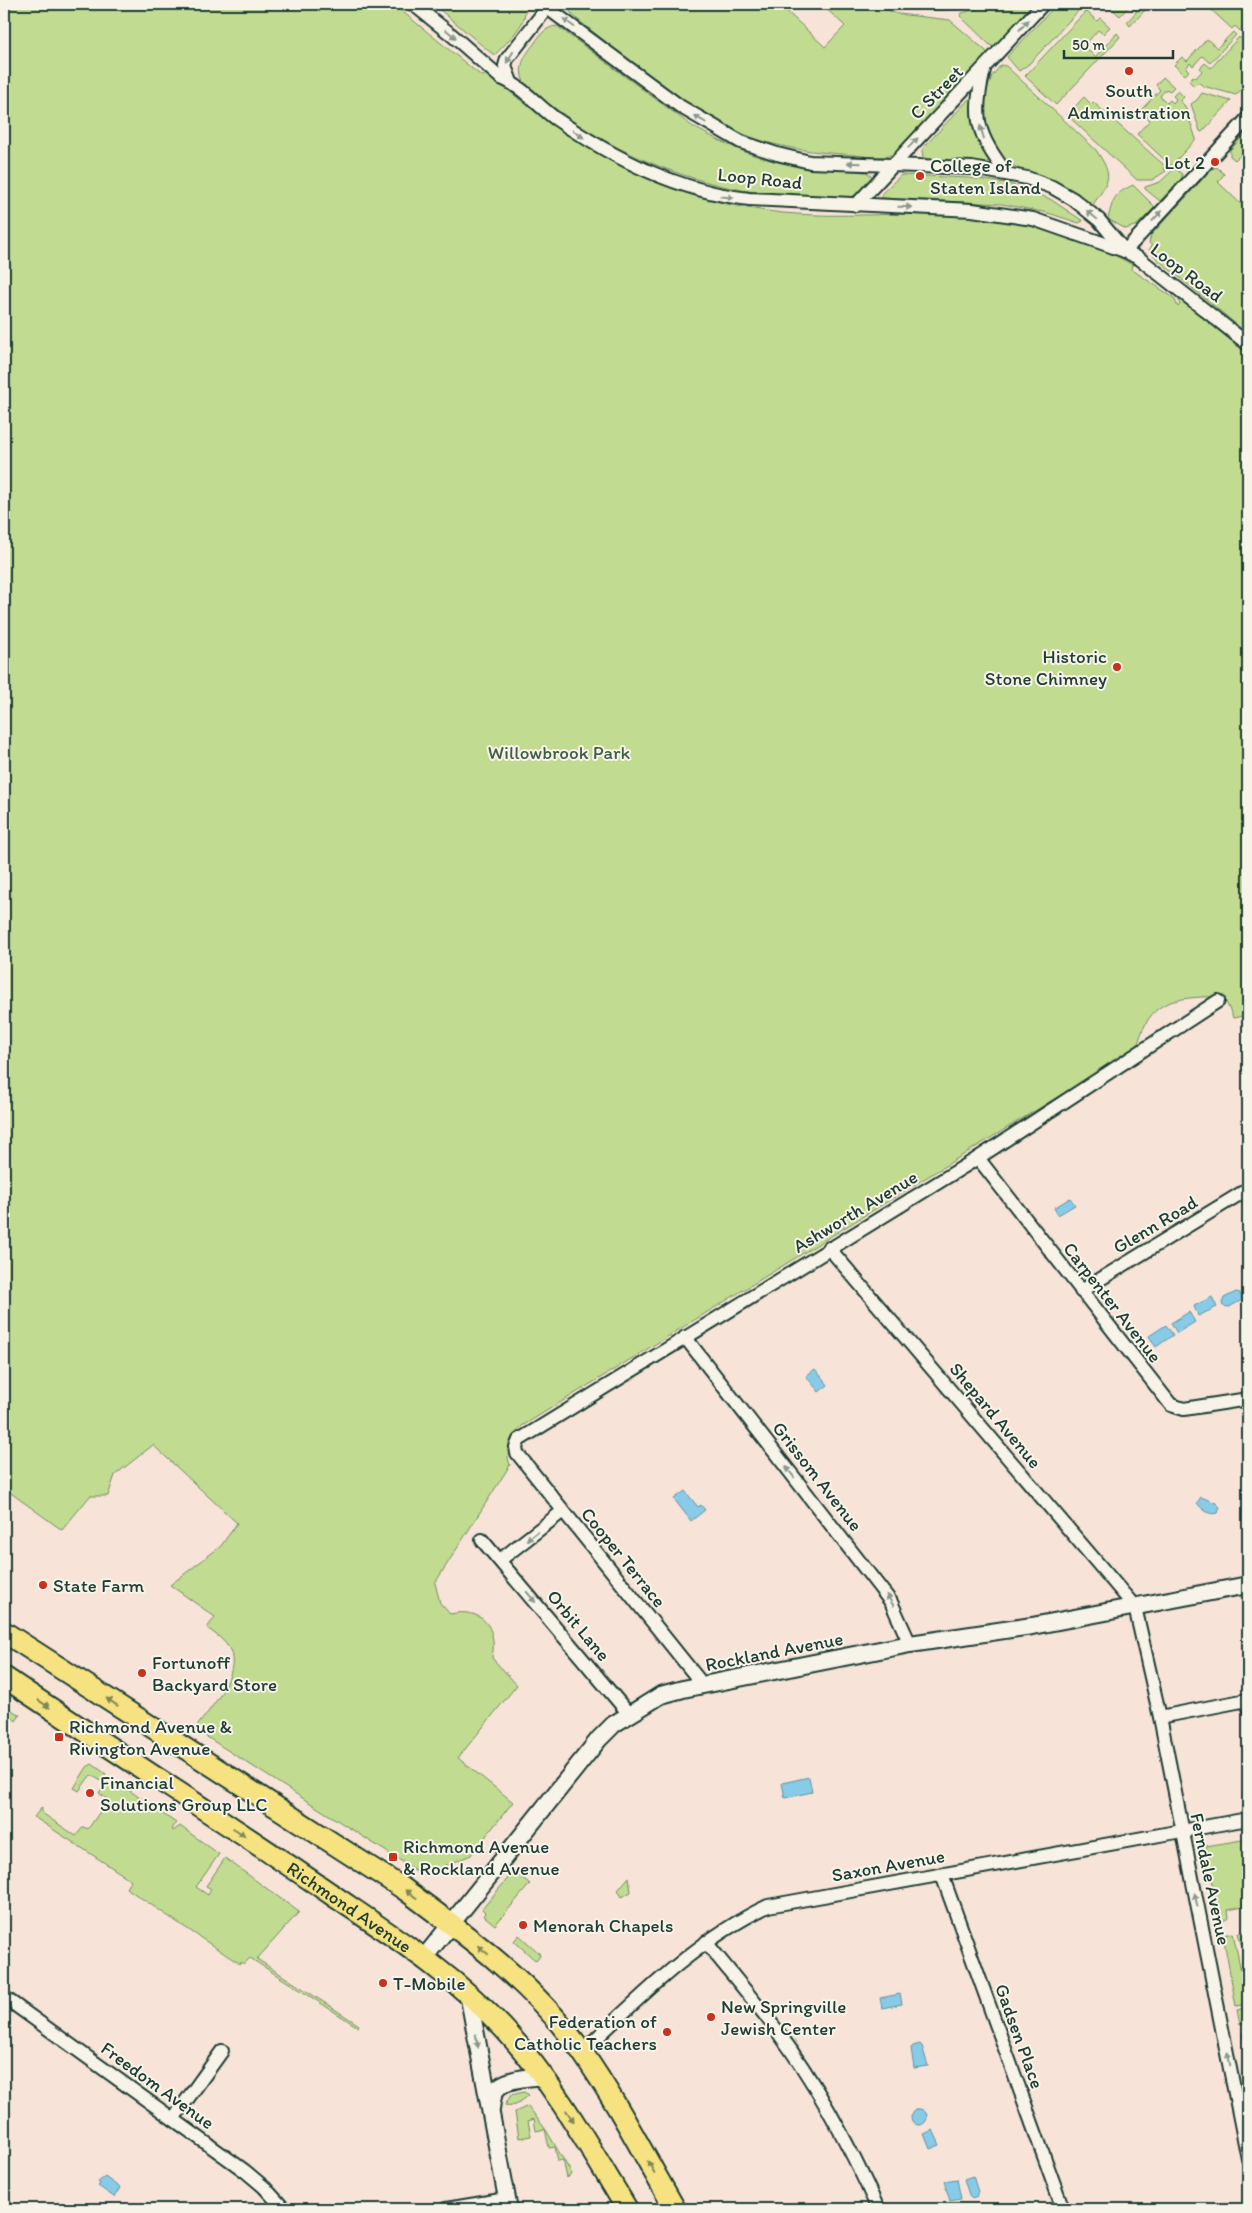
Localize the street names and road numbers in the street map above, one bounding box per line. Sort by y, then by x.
street label: C Street [905,60,968,124]
street label: Loop Road [717,163,803,194]
street label: Loop Road [1146,238,1227,307]
street label: Ashworth Avenue [789,1165,922,1258]
street label: Glenn Road [1109,1190,1202,1259]
street label: Carpenter Avenue [1058,1237,1167,1367]
street label: Shepard Avenue [945,1358,1047,1473]
street label: Grissom Avenue [768,1417,868,1536]
street label: Cooper Terrace [576,1503,671,1612]
street label: Orbit Lane [542,1585,615,1666]
street label: Rockland Avenue [703,1627,845,1676]
street label: Ferndale Avenue [1185,1811,1236,1947]
street label: Saxon Avenue [830,1844,946,1887]
street label: Richmond Avenue [282,1856,416,1958]
street label: Gadsen Place [990,1981,1049,2092]
street label: Freedom Avenue [96,2037,219,2134]

